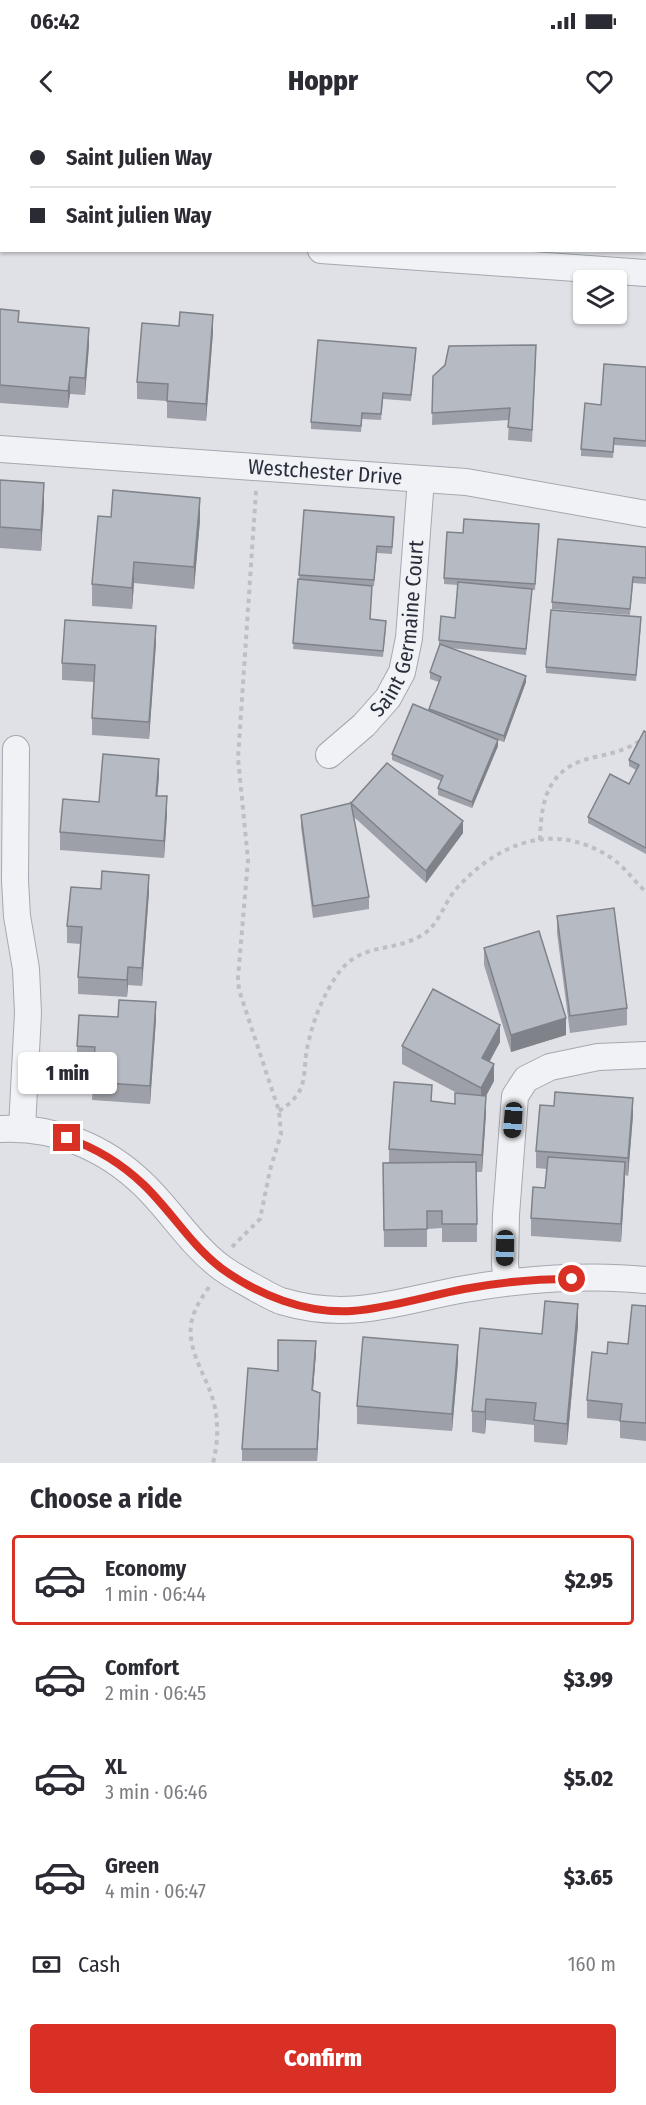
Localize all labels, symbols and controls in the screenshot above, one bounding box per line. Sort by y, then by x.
text: 06:42 [30,8,80,35]
icon: back [30,65,63,98]
text: Hoppr [288,65,358,97]
icon: heart [583,65,616,98]
text: Saint Julien Way [66,144,212,171]
text: Saint julien Way [66,202,211,229]
map controls [573,270,627,324]
button: layers [573,270,627,324]
street label: Westchester Drive [247,454,403,490]
street label: Saint Germaine Court [364,539,429,722]
callout: 1 min [17,1051,116,1093]
text: 1 min [46,1061,89,1085]
car [503,1101,523,1139]
route end [53,1124,80,1151]
car [496,1230,514,1266]
route start [558,1265,585,1292]
text: Choose a ride [30,1483,182,1515]
icon: car [33,1553,87,1607]
text: Economy [105,1555,186,1582]
text: $2.95 [565,1567,613,1594]
text: 1 min · 06:44 [105,1582,206,1606]
icon: car [33,1652,87,1706]
text: Comfort [105,1654,179,1681]
text: $3.99 [563,1666,613,1693]
text: 2 min · 06:45 [105,1681,206,1705]
icon: car [33,1751,87,1805]
text: XL [105,1753,127,1780]
text: $5.02 [564,1765,613,1792]
text: 3 min · 06:46 [105,1780,207,1804]
icon: car [33,1850,87,1904]
text: Green [105,1852,159,1879]
text: $3.65 [564,1864,613,1891]
text: 4 min · 06:47 [105,1879,206,1903]
icon: cash [30,1948,63,1981]
text: Cash [78,1951,121,1978]
text: 160 m [568,1952,616,1976]
button: Confirm [30,2024,616,2093]

